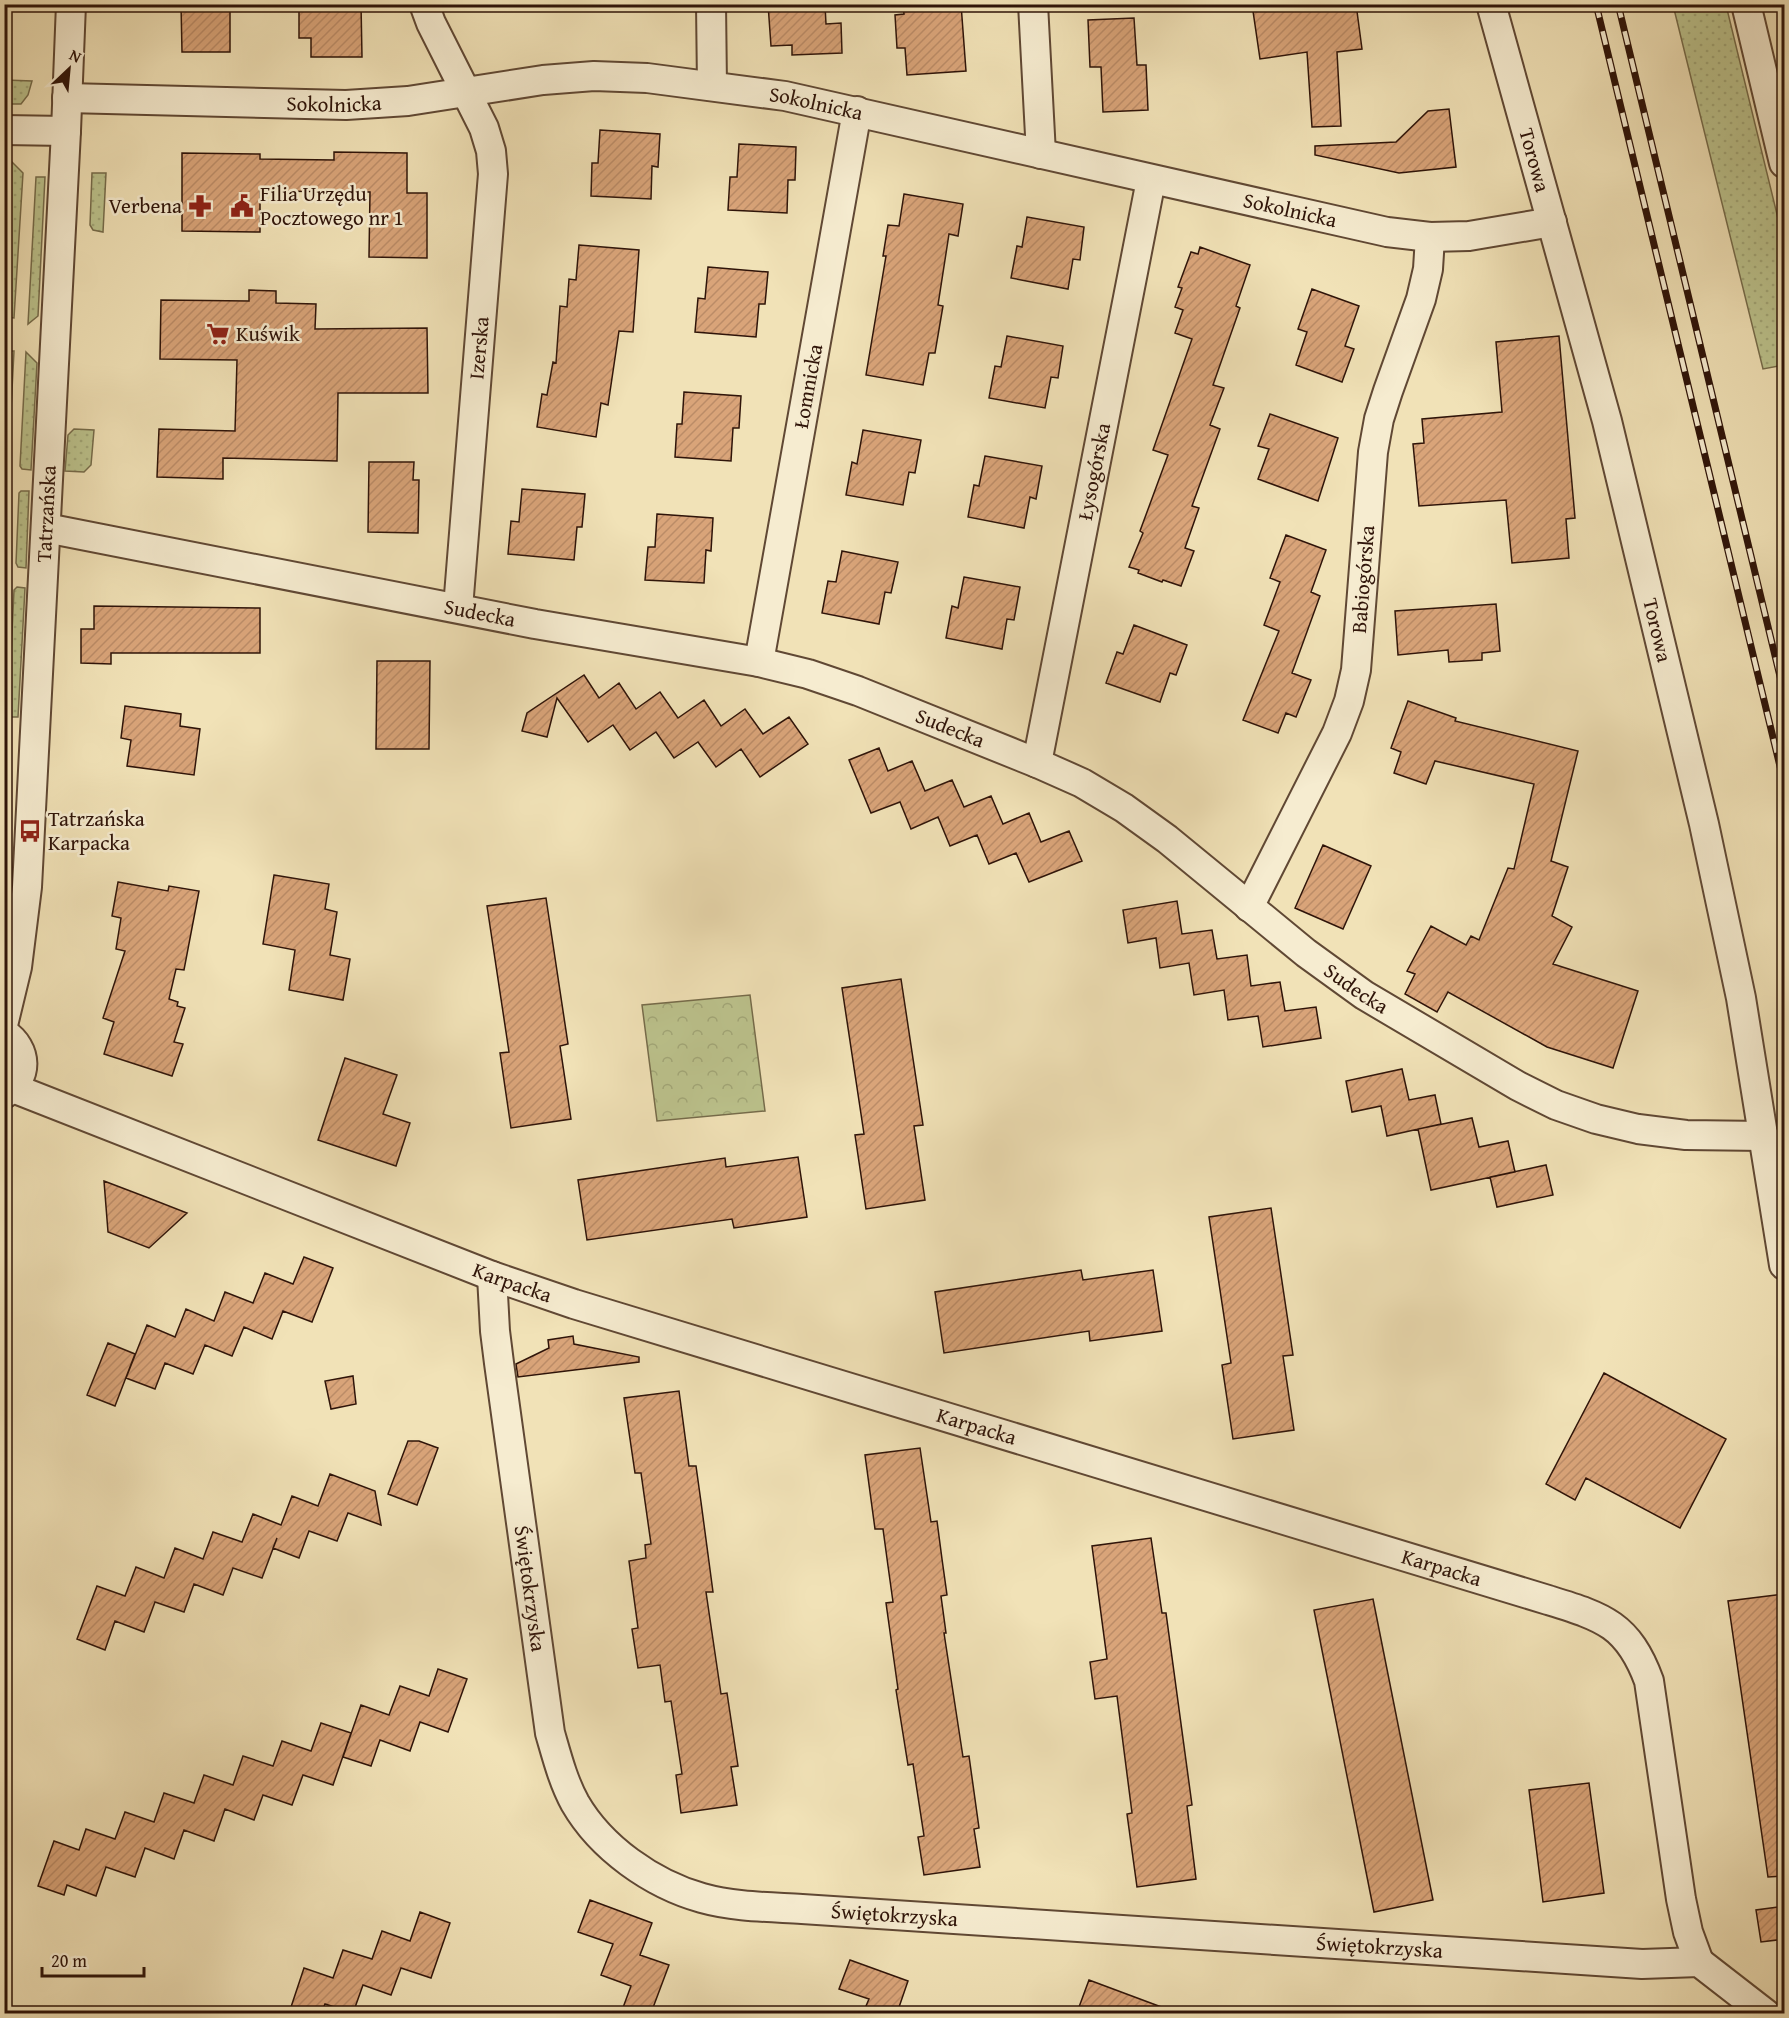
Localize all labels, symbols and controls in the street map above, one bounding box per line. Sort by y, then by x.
north arrow [39,39,99,99]
text: N [66,42,86,69]
street label: Sokolnicka [767,78,866,128]
street label: Sokolnicka [286,87,382,120]
street label: Torowa [1511,124,1559,195]
place label: Filia Urzędu Pocztowego nr 1 [260,178,404,233]
street label: Sokolnicka [1240,184,1340,235]
place label: Verbena [109,190,182,221]
pharmacy icon: Verbena [187,193,213,219]
public building icon: Filia Urzędu Pocztowego nr 1 [229,193,255,219]
street label: Izerska [460,315,497,381]
place label: Kuświk [236,318,300,349]
supermarket icon: Kuświk [205,321,231,347]
street label: Łomnicka [785,341,830,431]
street label: Łysogórska [1069,420,1118,523]
street label: Tatrzańska [28,464,64,563]
street label: Babiogórska [1343,524,1382,634]
street label: Sudecka [441,590,518,635]
street label: Torowa [1635,595,1681,665]
street label: Sudecka [911,700,990,755]
place label: Tatrzańska Karpacka [48,803,145,858]
bus stop icon: Tatrzańska Karpacka [17,818,43,844]
street label: Sudecka [1318,955,1395,1021]
street label: Karpacka [468,1254,556,1310]
street label: Karpacka [933,1399,1021,1453]
street label: Świętokrzyska [507,1523,555,1654]
street label: Karpacka [1398,1540,1486,1594]
street label: Świętokrzyska [830,1895,959,1934]
street label: Świętokrzyska [1315,1927,1444,1966]
scale bar [42,1940,144,1978]
text: 20 m [51,1947,87,1974]

